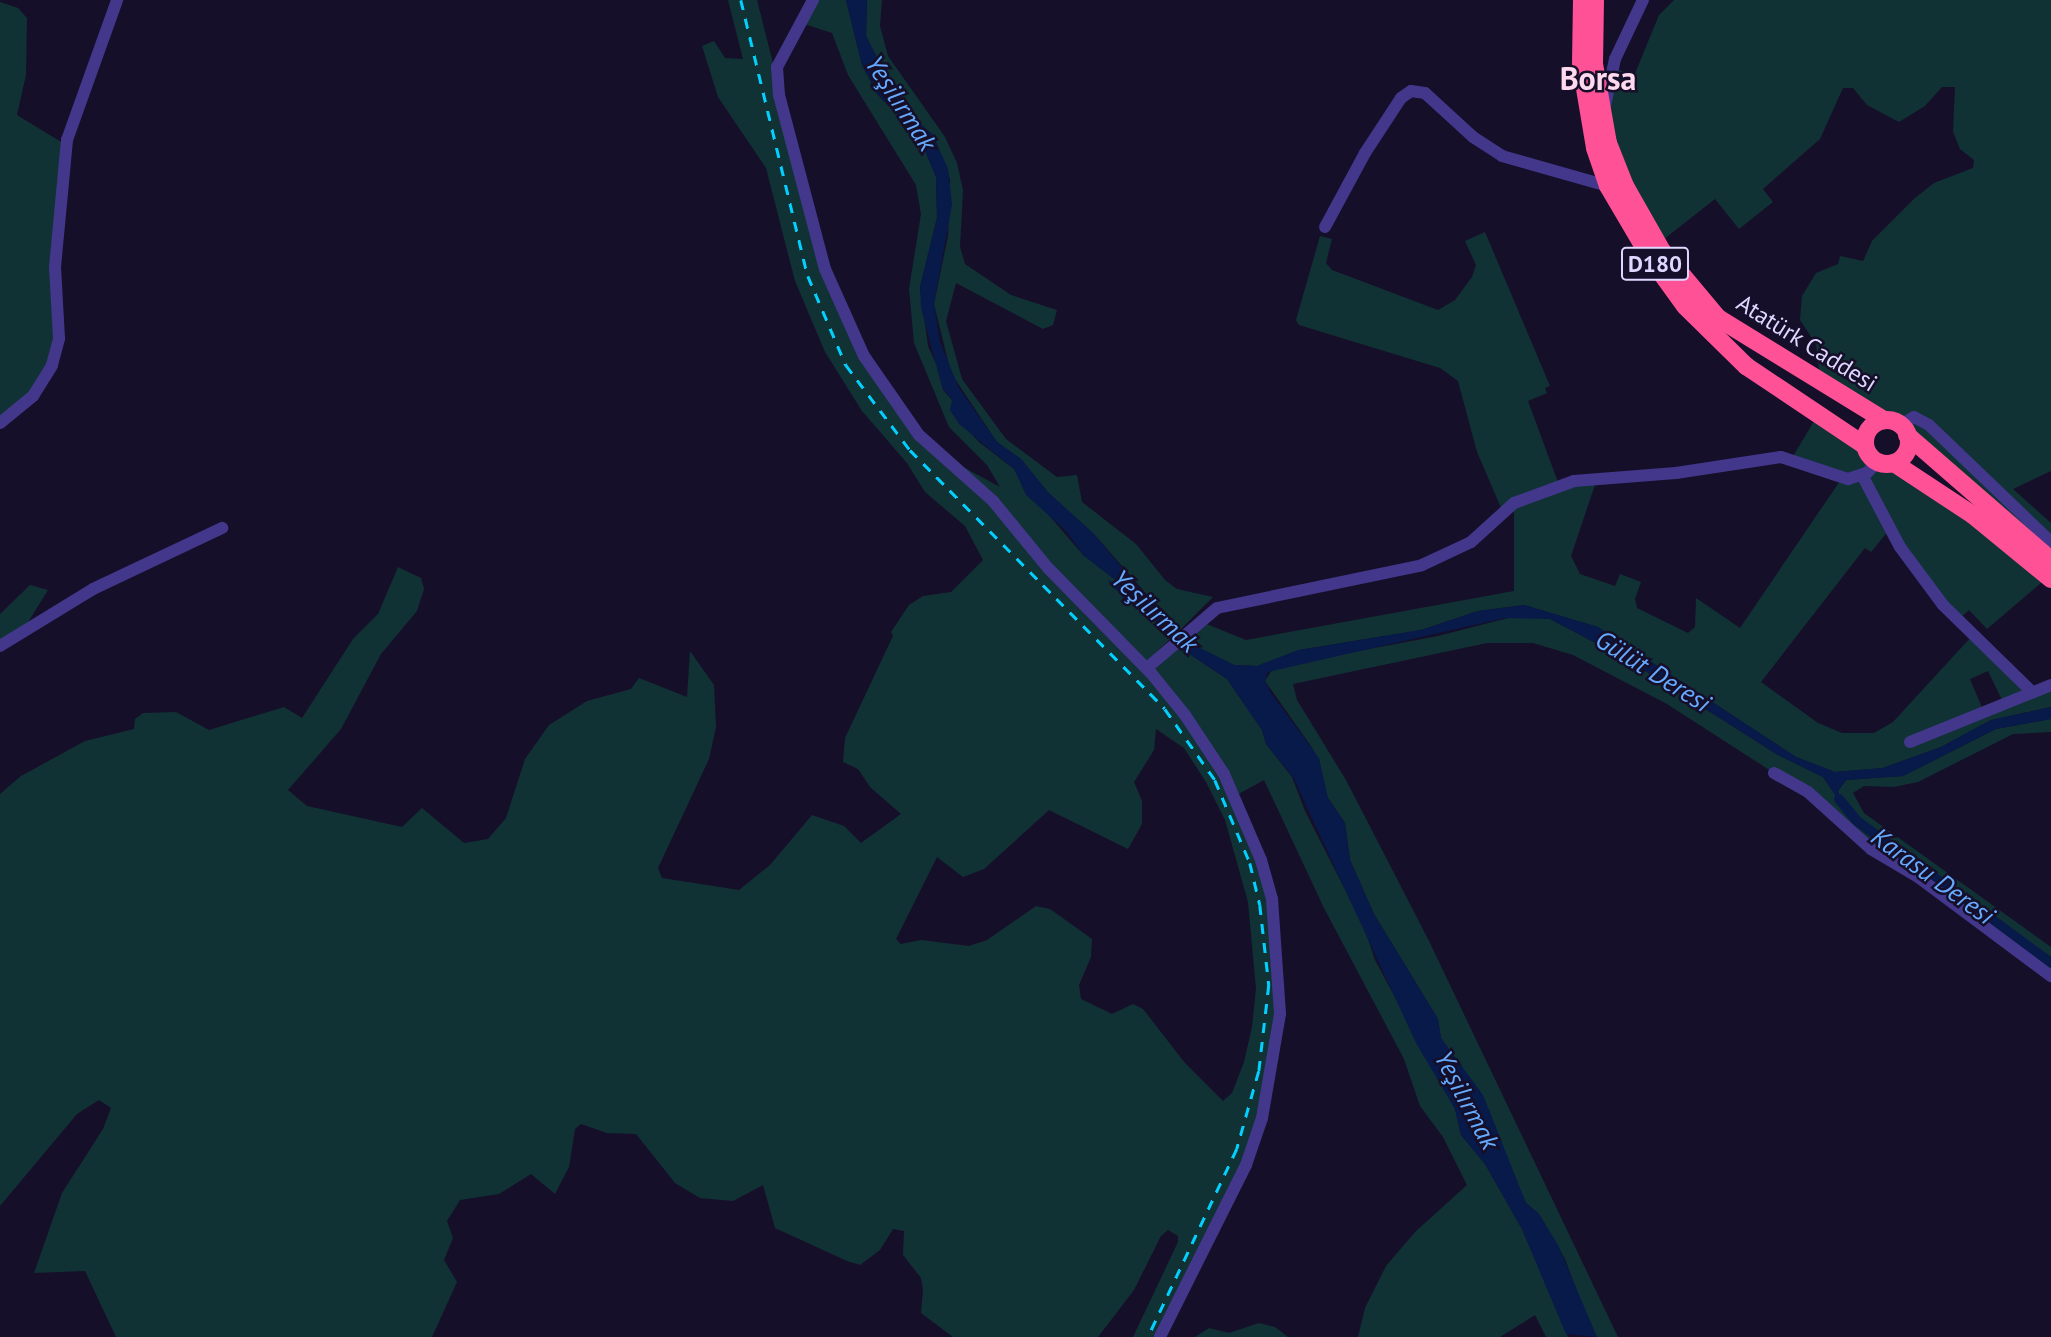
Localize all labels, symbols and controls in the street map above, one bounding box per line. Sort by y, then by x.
water label: Yeşilırmak [859,49,943,157]
district label: Borsa [1560,59,1636,97]
road number: D180 [1620,244,1690,284]
street label: Atatürk Caddesi [1731,288,1883,398]
water label: Yeşilırmak [1105,563,1205,659]
water label: Gülüt Deresi [1590,623,1716,719]
water label: Karasu Deresi [1865,821,2001,931]
water label: Yeşilırmak [1428,1045,1506,1155]

